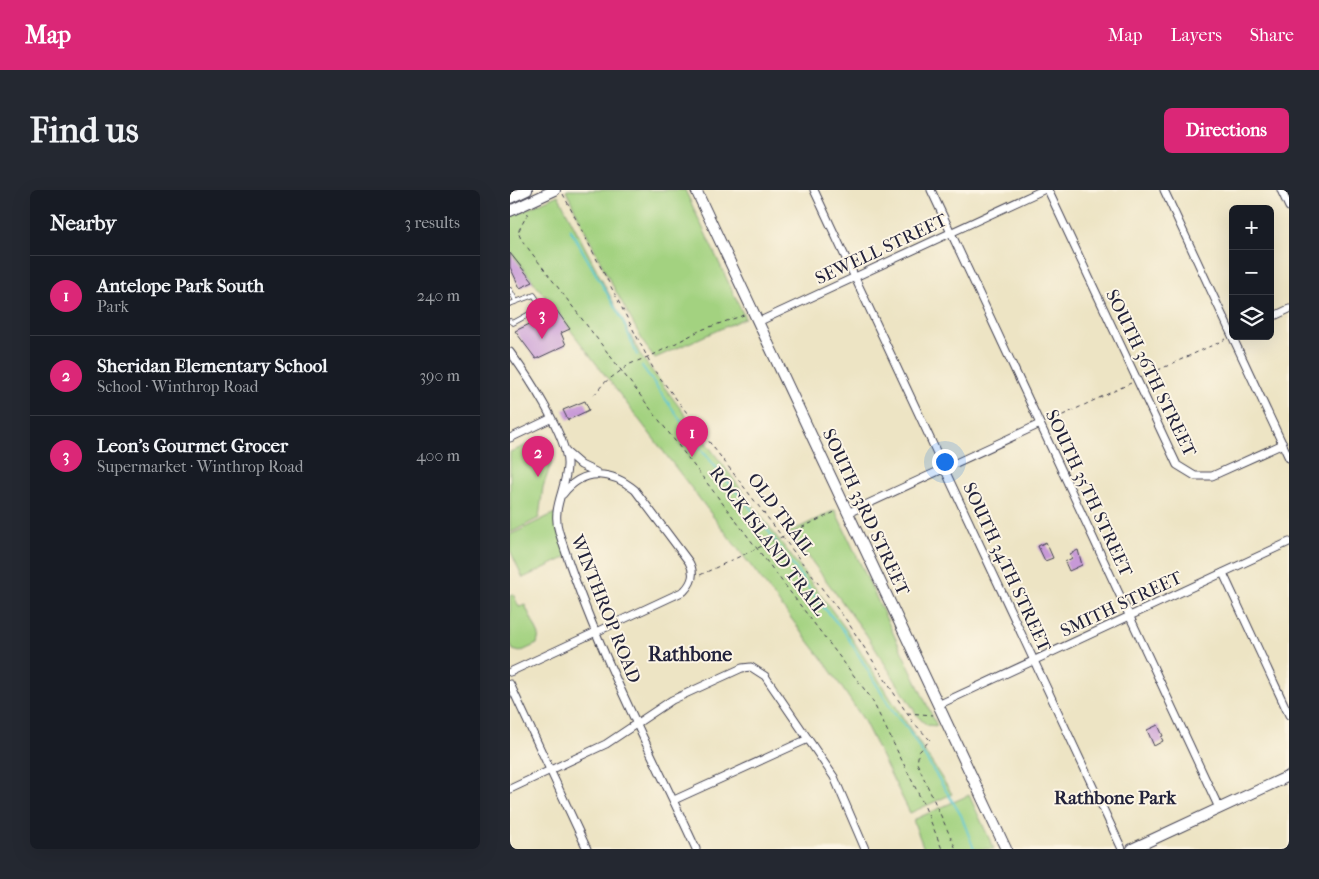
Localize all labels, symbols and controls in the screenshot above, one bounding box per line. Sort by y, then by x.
text: Map [25,21,71,49]
text: Map [1108,25,1142,46]
text: Layers [1170,25,1222,46]
text: Share [1250,25,1294,46]
button: Directions [1164,108,1289,153]
text: Find us [30,110,139,151]
map controls [1229,205,1274,340]
button: + [1229,205,1274,250]
street label: SEWELL STREET [812,209,951,289]
text: Nearby [50,211,116,235]
text: 3 results [404,213,460,232]
button: − [1229,250,1274,295]
text: Antelope Park South [97,275,264,297]
text: 1 [63,286,69,305]
text: 240 m [417,286,460,305]
street label: SOUTH 36TH STREET [1101,286,1201,461]
button: layers [1229,295,1274,340]
text: Park [97,297,129,316]
pin: 3 [526,298,558,339]
text: Sheridan Elementary School [97,355,328,377]
text: 2 [62,366,70,385]
text: 390 m [419,366,460,385]
text: School · Winthrop Road [97,377,259,396]
street label: SOUTH 35TH STREET [1041,407,1137,581]
pin: 1 [676,416,708,457]
street label: SOUTH 33RD STREET [818,426,914,600]
text: Leon's Gourmet Grocer [97,435,288,457]
pin: 2 [522,436,554,477]
text: 3 [63,446,69,465]
text: 400 m [416,446,460,465]
your location [932,449,958,475]
text: Supermarket · Winthrop Road [97,457,304,476]
street label: ROCK ISLAND TRAIL [705,463,831,620]
street label: OLD TRAIL [743,469,818,560]
street label: SOUTH 34TH STREET [958,479,1055,656]
street label: WINTHROP ROAD [566,531,645,686]
street label: SMITH STREET [1057,567,1186,642]
district label: Rathbone [648,643,732,666]
district label: Rathbone Park [1054,787,1177,809]

